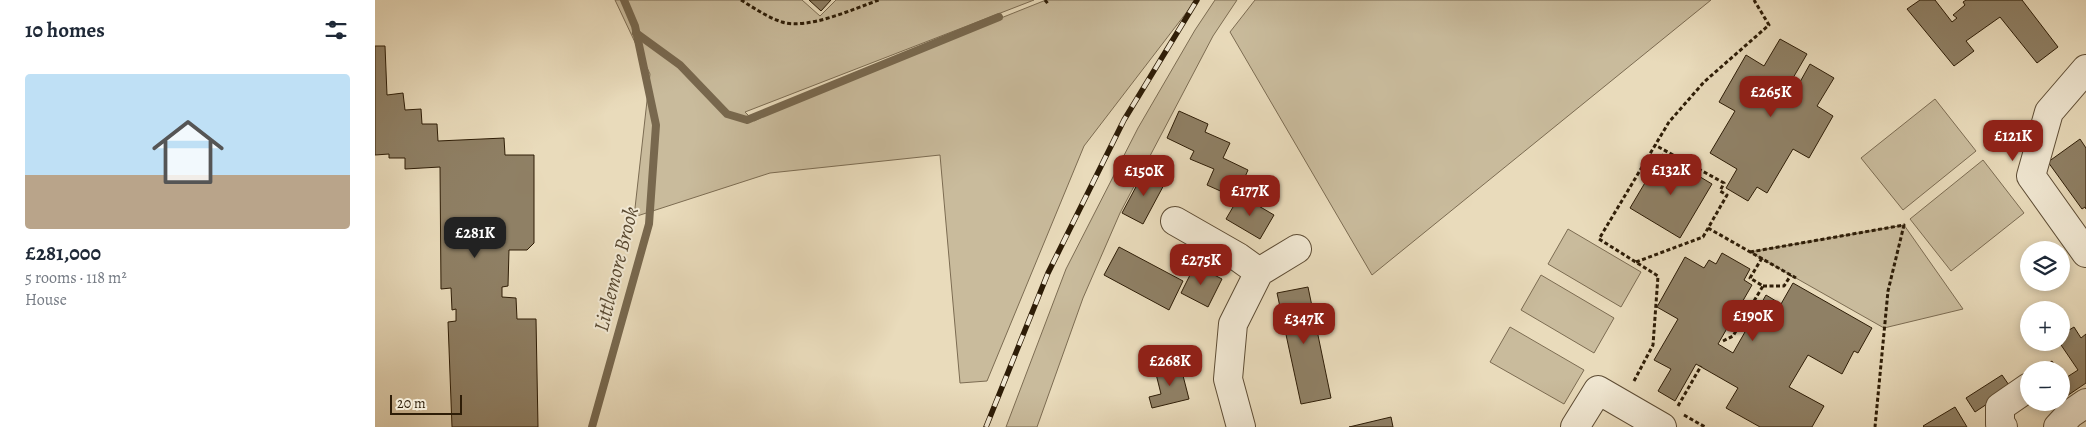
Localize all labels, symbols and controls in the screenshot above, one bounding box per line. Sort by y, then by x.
text: 10 homes [25,16,105,44]
icon: filters [322,16,350,44]
pin: £265K [1736,76,1806,118]
text: £265K [1751,81,1791,103]
icon: home [143,107,233,197]
pin: £121K [1978,120,2048,162]
text: £121K [1994,125,2032,147]
pin: £150K [1109,154,1179,197]
pin: £132K [1636,154,1706,196]
text: £132K [1651,159,1691,181]
text: £150K [1124,160,1164,182]
pin: £177K [1215,174,1285,217]
text: £177K [1231,180,1269,202]
water label: Littlemore Brook [587,204,645,334]
pin: £281K [440,216,510,259]
text: £281K [455,222,495,244]
text: £281,000 [25,239,101,267]
map controls [2020,241,2070,411]
button: layers [2020,241,2070,291]
pin: £275K [1166,244,1236,286]
text: £275K [1181,249,1221,271]
text: 5 rooms · 118 m² [25,267,127,289]
text: House [25,289,67,311]
pin: £190K [1718,300,1788,342]
button: + [2020,301,2070,351]
pin: £347K [1269,302,1339,345]
text: £190K [1733,305,1773,327]
text: £347K [1284,308,1324,330]
pin: £268K [1135,344,1205,387]
text: £268K [1149,350,1191,372]
button: − [2020,361,2070,411]
scale bar [390,392,463,415]
text: 20 m [397,394,426,413]

